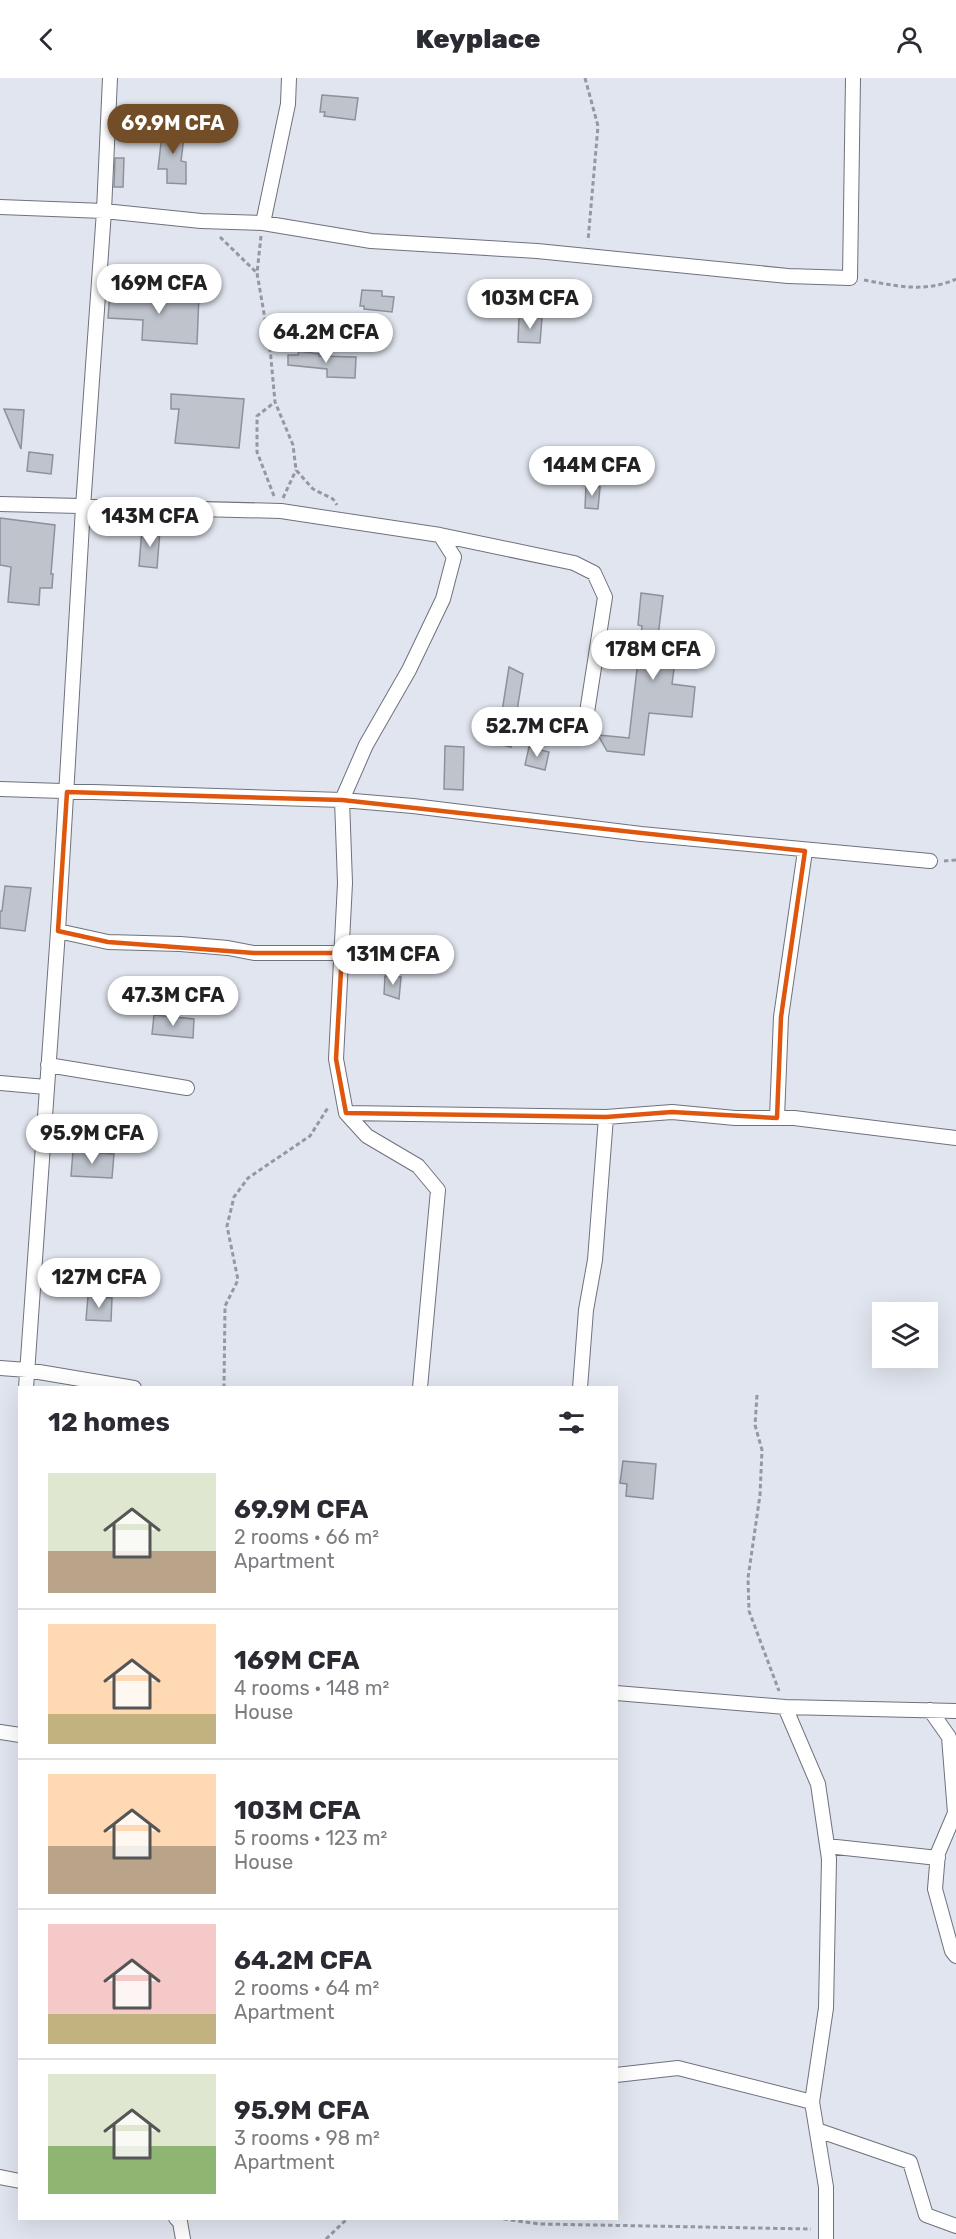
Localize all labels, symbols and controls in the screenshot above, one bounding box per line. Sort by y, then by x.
icon: back [30,23,63,56]
text: Keyplace [415,23,541,55]
icon: person [893,23,926,56]
pin: 69.9M CFA [104,104,242,155]
text: 69.9M CFA [121,111,225,135]
pin: 169M CFA [97,264,221,315]
text: 169M CFA [111,271,207,295]
pin: 103M CFA [468,279,592,330]
text: 103M CFA [481,286,579,310]
pin: 64.2M CFA [257,313,395,364]
text: 64.2M CFA [273,320,379,344]
pin: 144M CFA [530,446,654,497]
text: 144M CFA [543,453,641,477]
pin: 143M CFA [88,497,212,548]
text: 143M CFA [101,504,199,528]
pin: 178M CFA [591,630,715,681]
text: 178M CFA [605,637,701,661]
pin: 52.7M CFA [468,707,606,758]
text: 52.7M CFA [485,714,589,738]
pin: 131M CFA [331,935,455,986]
text: 131M CFA [346,942,440,966]
pin: 47.3M CFA [104,976,242,1027]
text: 47.3M CFA [121,983,225,1007]
pin: 95.9M CFA [23,1114,161,1165]
text: 95.9M CFA [40,1121,144,1145]
pin: 127M CFA [37,1258,161,1309]
text: 127M CFA [51,1265,147,1289]
map controls [872,1302,938,1368]
button: layers [872,1302,938,1368]
icon: filters [555,1406,588,1439]
text: 12 homes [48,1407,170,1438]
text: 69.9M CFA [234,1494,368,1525]
icon: home [96,1497,168,1569]
text: 2 rooms · 66 m² [234,1525,379,1549]
text: Apartment [234,1549,335,1573]
text: 169M CFA [234,1645,360,1676]
icon: home [96,1648,168,1720]
text: 4 rooms · 148 m² [234,1676,389,1700]
text: House [234,1700,293,1724]
text: 103M CFA [234,1795,361,1826]
icon: home [96,1798,168,1870]
text: 5 rooms · 123 m² [234,1826,387,1850]
text: House [234,1850,293,1874]
text: 64.2M CFA [234,1945,372,1976]
icon: home [96,1948,168,2020]
text: 2 rooms · 64 m² [234,1976,379,2000]
text: Apartment [234,2000,335,2024]
text: 95.9M CFA [234,2095,369,2126]
icon: home [96,2098,168,2170]
text: 3 rooms · 98 m² [234,2126,380,2150]
text: Apartment [234,2150,335,2174]

